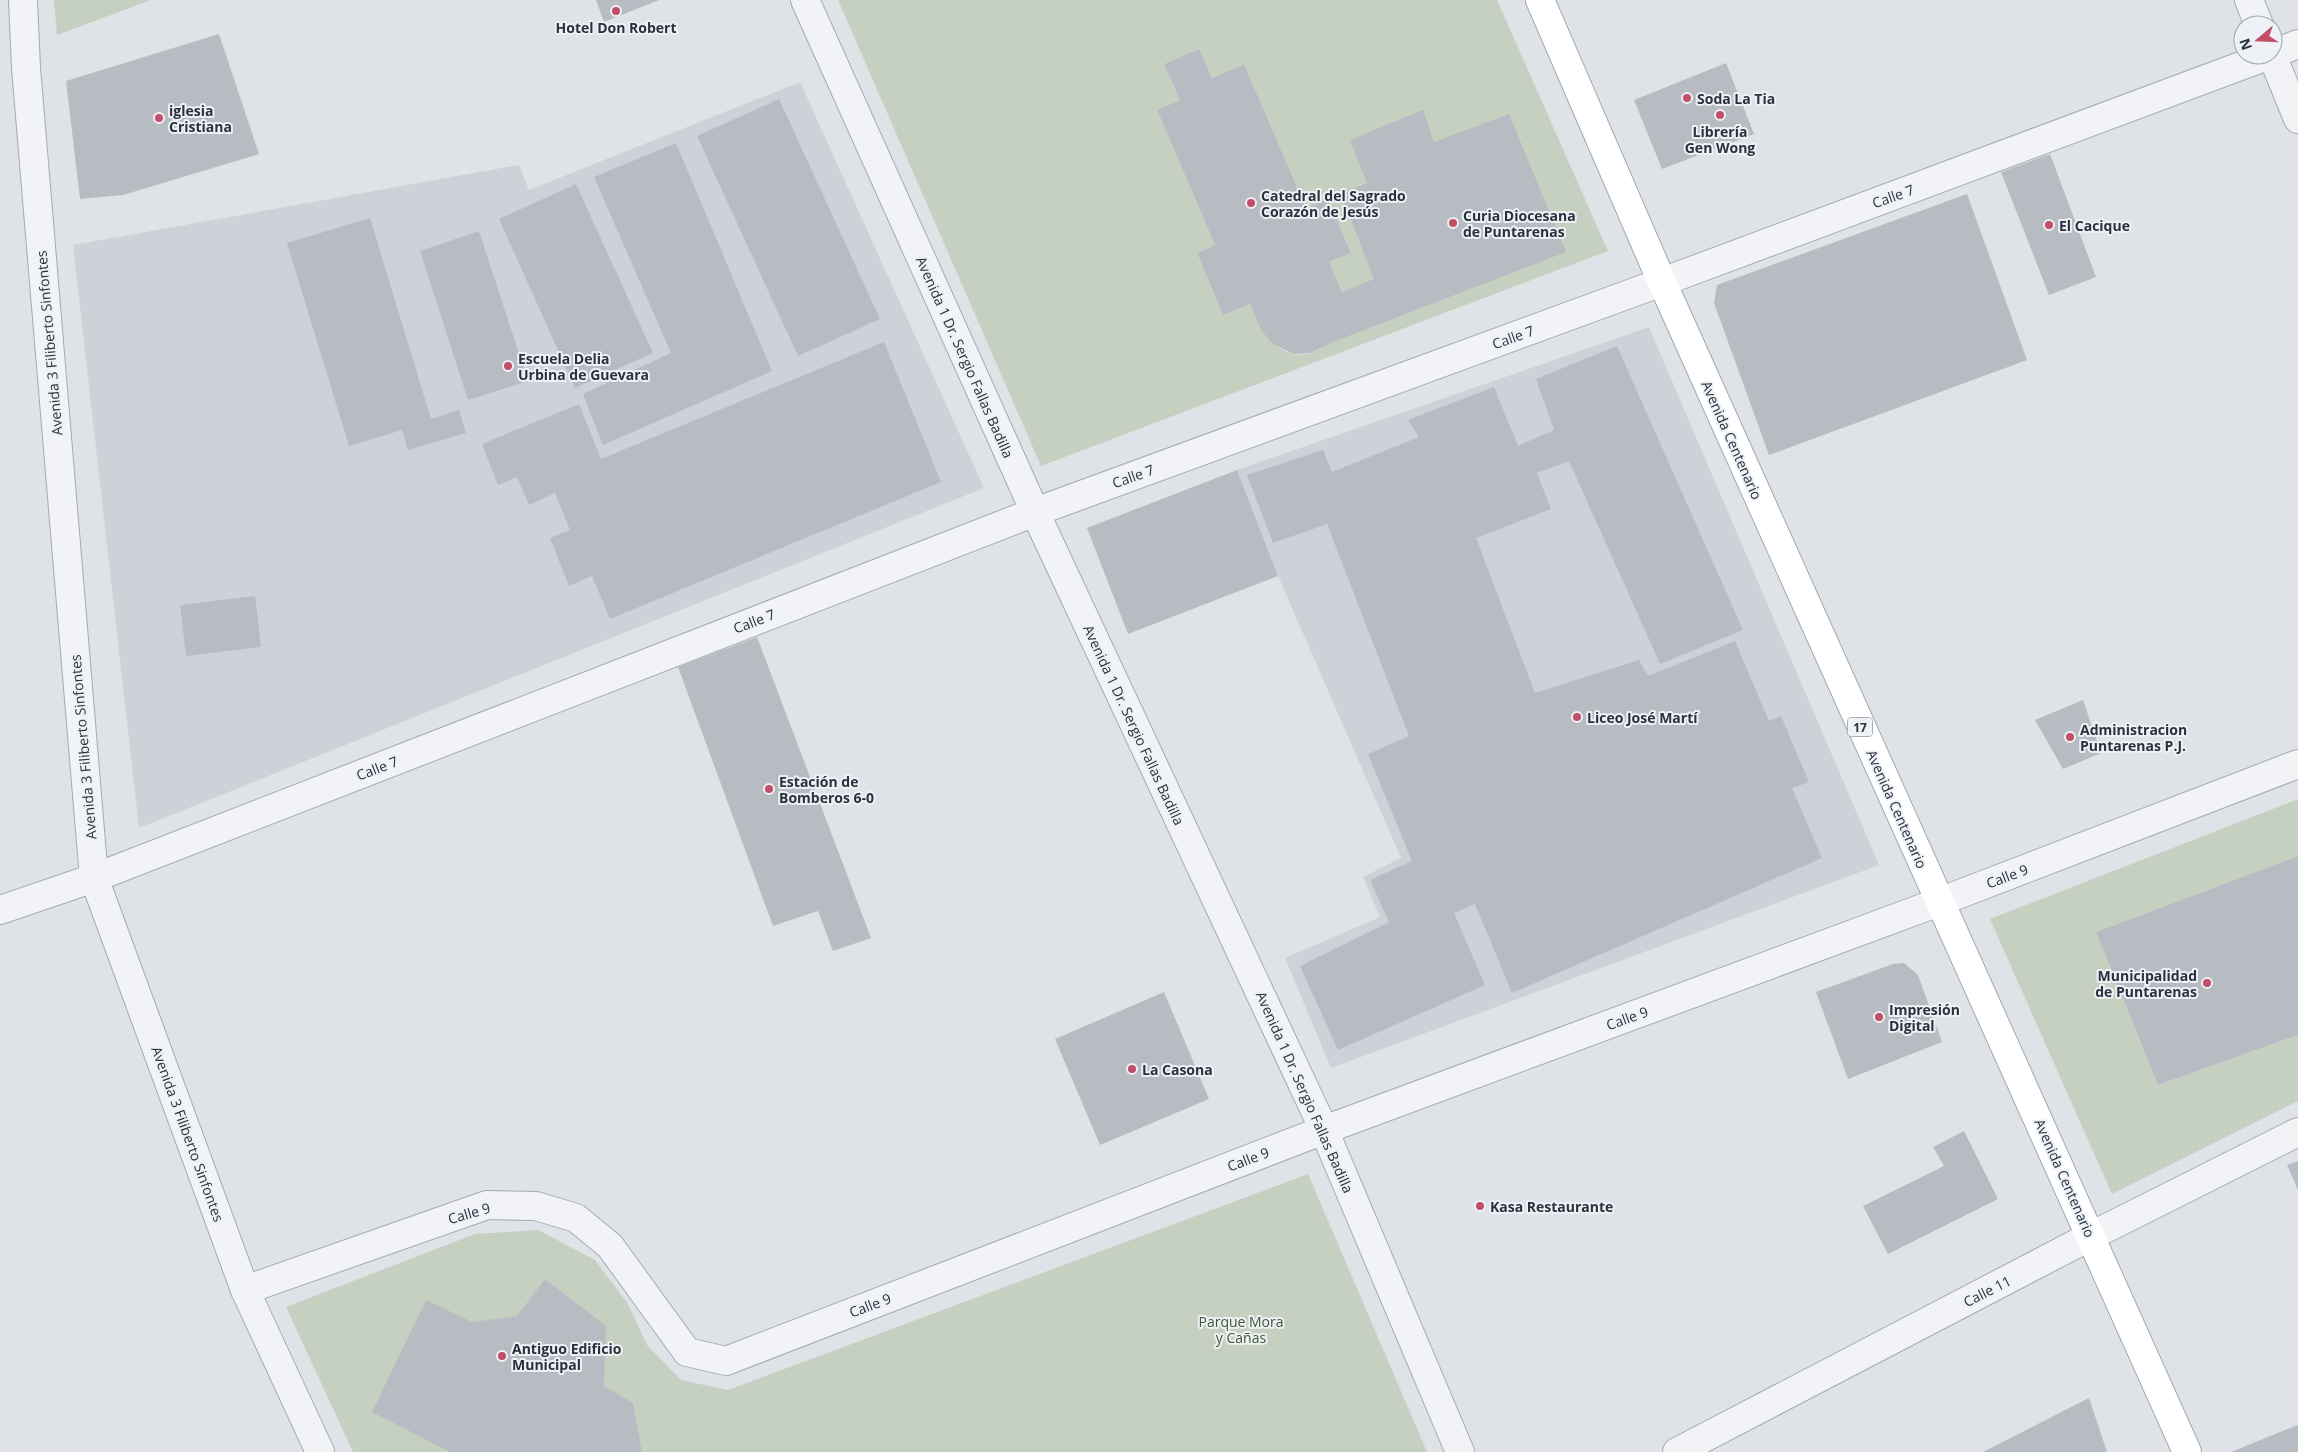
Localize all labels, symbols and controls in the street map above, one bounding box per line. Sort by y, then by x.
marker: Hotel Don Robert [610,5,622,17]
north arrow [2233,15,2283,65]
place label: Hotel Don Robert [556,18,676,37]
text: N [2234,36,2256,53]
place label: Soda La Tia [1697,89,1775,108]
marker: Soda La Tia [1681,92,1693,104]
place label: iglesia Cristiana [169,101,232,136]
marker: Librería Gen Wong [1714,109,1726,121]
marker: iglesia Cristiana [153,112,165,124]
place label: Librería Gen Wong [1685,122,1755,157]
street label: Calle 7 [1869,180,1917,212]
place label: Catedral del Sagrado Corazón de Jesús [1261,186,1406,221]
marker: Catedral del Sagrado Corazón de Jesús [1245,197,1257,209]
place label: Curia Diocesana de Puntarenas [1463,206,1576,241]
place label: El Cacique [2059,216,2130,235]
marker: Curia Diocesana de Puntarenas [1447,217,1459,229]
marker: El Cacique [2043,219,2055,231]
street label: Avenida 3 Filiberto Sinfontes [31,249,67,436]
street label: Avenida 1 Dr. Sergio Fallas Badilla [912,253,1018,461]
street label: Calle 7 [1489,321,1537,353]
place label: Escuela Delia Urbina de Guevara [518,349,649,384]
marker: Escuela Delia Urbina de Guevara [502,360,514,372]
street label: Avenida Centenario [1697,378,1767,502]
street label: Calle 7 [1109,460,1157,492]
street label: Calle 7 [730,604,778,638]
street label: Avenida 1 Dr. Sergio Fallas Badilla [1079,622,1189,828]
street label: Avenida 3 Filiberto Sinfontes [65,653,101,840]
place label: Liceo José Martí [1587,708,1698,727]
marker: Liceo José Martí [1571,711,1583,723]
road number: 17 [1848,718,1872,736]
place label: Administracion Puntarenas P.J. [2080,720,2187,755]
marker: Administracion Puntarenas P.J. [2064,731,2076,743]
street label: Avenida Centenario [1862,747,1932,871]
street label: Calle 7 [353,751,401,785]
place label: Estación de Bomberos 6-0 [779,772,874,807]
marker: Estación de Bomberos 6-0 [763,783,775,795]
street label: Calle 9 [1983,859,2031,893]
place label: Municipalidad de Puntarenas [2095,966,2197,1001]
marker: Municipalidad de Puntarenas [2201,977,2213,989]
street label: Avenida 1 Dr. Sergio Fallas Badilla [1252,988,1358,1196]
place label: Impresión Digital [1889,1000,1960,1035]
street label: Calle 9 [1603,1002,1651,1034]
marker: Impresión Digital [1873,1011,1885,1023]
street label: Avenida 3 Filiberto Sinfontes [147,1044,229,1225]
place label: La Casona [1142,1060,1213,1079]
marker: La Casona [1126,1063,1138,1075]
street label: Avenida Centenario [2030,1116,2100,1240]
street label: Calle 9 [1224,1142,1272,1176]
place label: Kasa Restaurante [1490,1197,1613,1216]
street label: Calle 9 [446,1198,492,1228]
marker: Kasa Restaurante [1474,1200,1486,1212]
street label: Calle 11 [1960,1271,2014,1311]
street label: Calle 9 [846,1288,894,1322]
park label: Parque Mora y Cañas [1198,1312,1284,1347]
place label: Antiguo Edificio Municipal [512,1339,622,1374]
marker: Antiguo Edificio Municipal [496,1350,508,1362]

